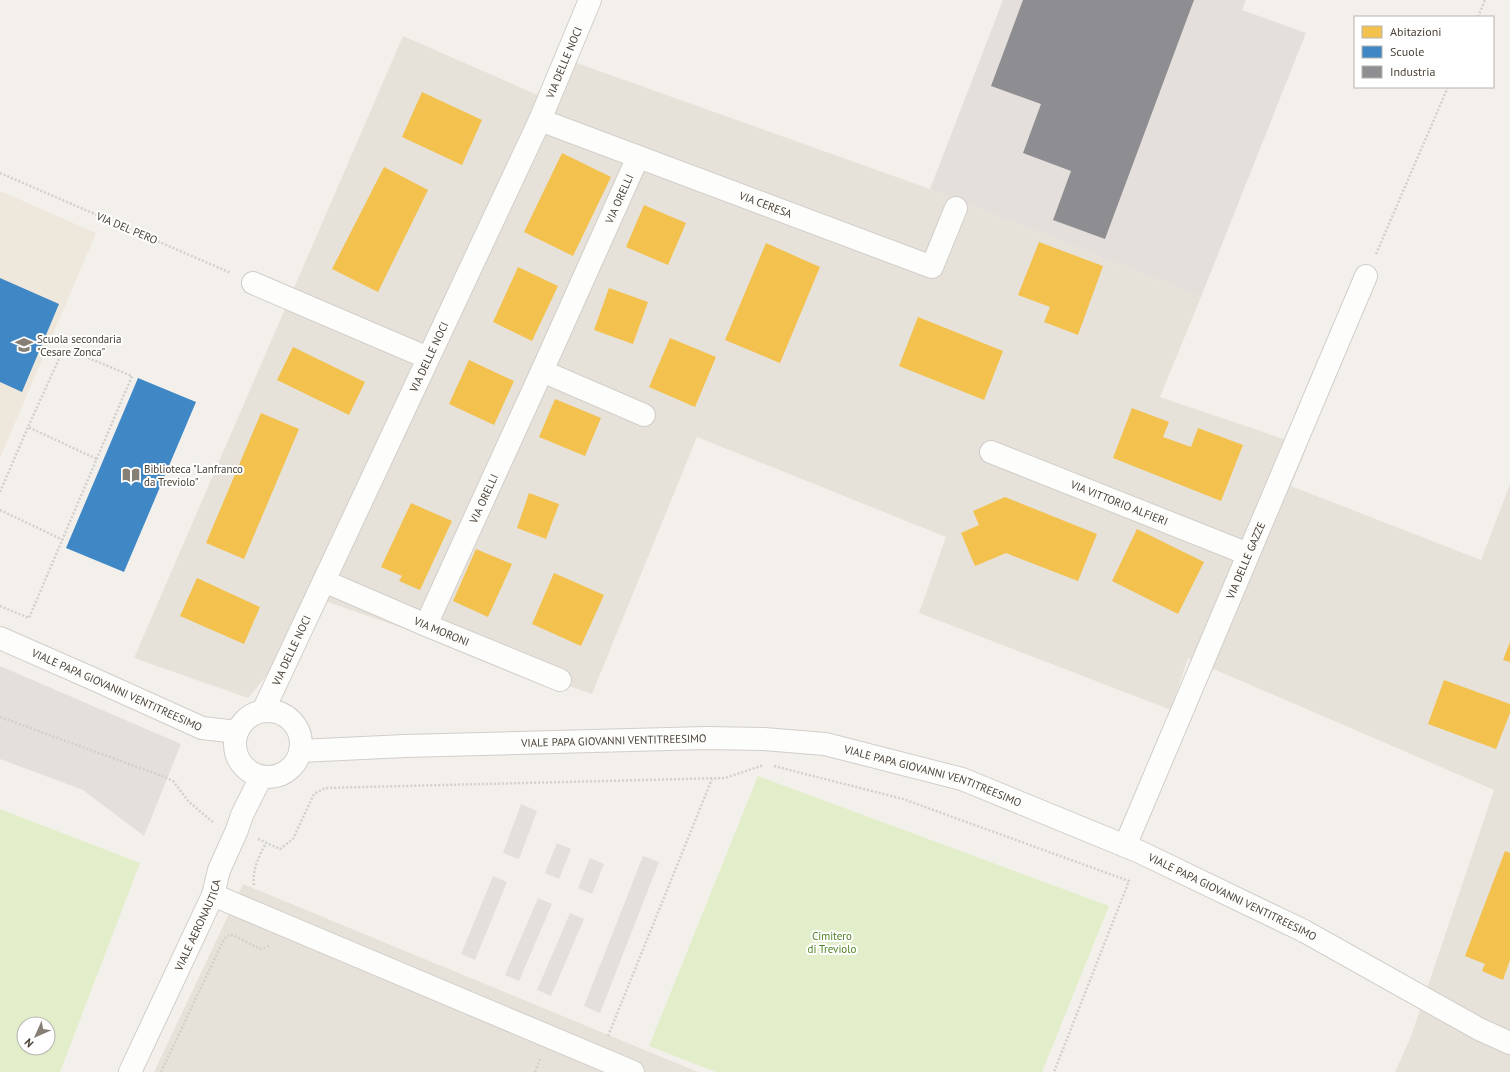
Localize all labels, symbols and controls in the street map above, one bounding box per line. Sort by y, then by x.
legend [1354,16,1494,88]
text: Abitazioni [1390,24,1442,39]
street label: VIA DELLE NOCI [542,25,585,101]
text: Scuole [1390,44,1424,59]
text: Industria [1390,64,1435,79]
street label: VIA ORELLI [602,172,636,227]
street label: VIA CERESA [736,188,795,221]
street label: VIA DEL PERO [93,208,160,247]
street label: VIA DELLE NOCI [406,320,451,395]
place label: Scuola secondaria "Cesare Zonca" [37,332,121,359]
school or university icon: Scuola secondaria "Cesare Zonca" [14,335,34,355]
place label: Biblioteca "Lanfranco da Treviolo" [144,462,243,489]
library icon: Biblioteca "Lanfranco da Treviolo" [121,465,141,485]
street label: VIA ORELLI [466,472,501,526]
street label: VIA VITTORIO ALFIERI [1068,477,1170,529]
street label: VIA DELLE GAZZE [1223,520,1268,602]
street label: VIA DELLE NOCI [269,613,314,689]
street label: VIA MORONI [411,613,472,649]
street label: VIALE PAPA GIOVANNI VENTITREESIMO [29,645,204,734]
street label: VIALE PAPA GIOVANNI VENTITREESIMO [520,731,707,750]
street label: VIALE PAPA GIOVANNI VENTITREESIMO [842,742,1024,810]
street label: VIALE PAPA GIOVANNI VENTITREESIMO [1145,850,1319,944]
street label: VIALE AERONAUTICA [171,877,224,974]
park label: Cimitero di Treviolo [808,929,856,956]
north arrow [16,1016,56,1056]
text: N [21,1036,36,1051]

